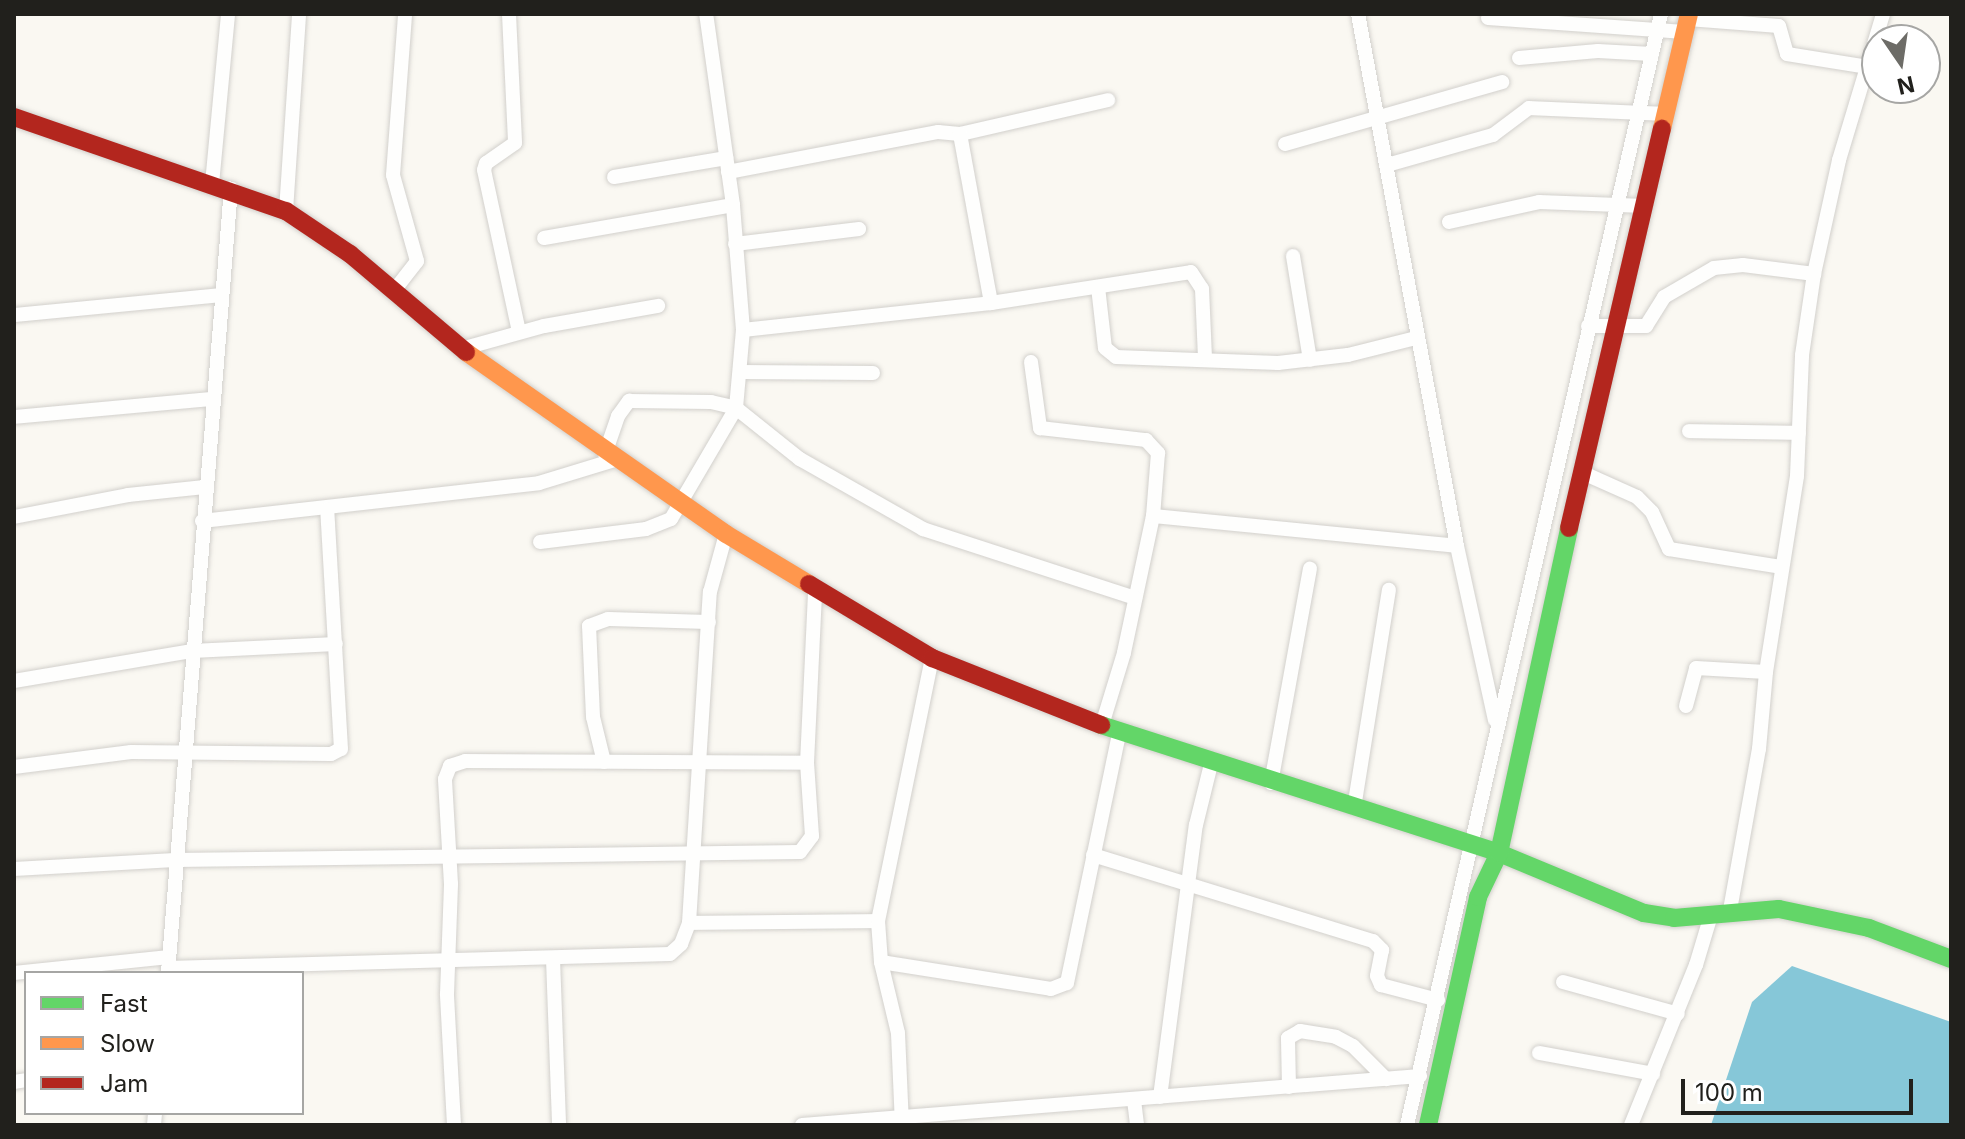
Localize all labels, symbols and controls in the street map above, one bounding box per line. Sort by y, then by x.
north arrow [1861,24,1941,104]
text: N [1895,71,1917,100]
legend [24,971,304,1115]
text: Fast [100,989,148,1018]
text: Slow [100,1029,155,1058]
scale bar [1685,1063,1917,1113]
text: Jam [100,1069,148,1098]
text: 100 m [1695,1078,1763,1107]

